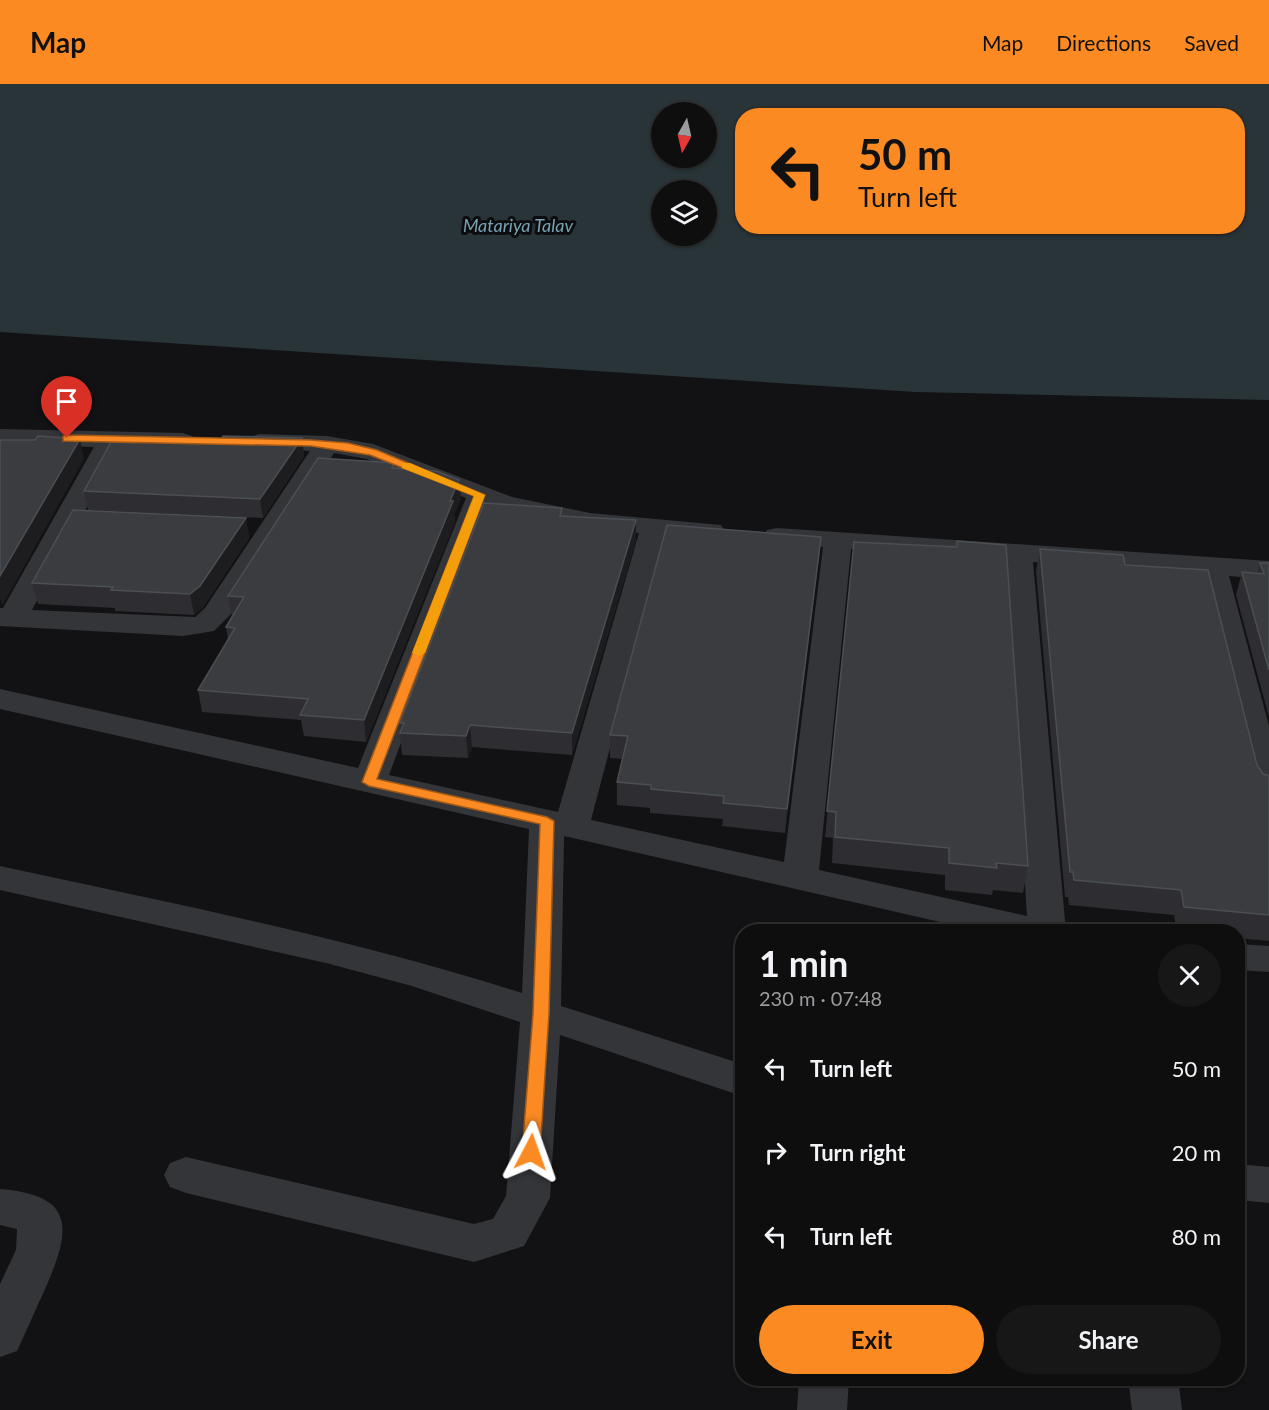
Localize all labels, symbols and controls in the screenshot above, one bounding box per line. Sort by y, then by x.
text: Map [30,25,86,59]
text: Map [982,30,1023,55]
text: Directions [1056,30,1151,55]
text: Saved [1184,30,1239,55]
north arrow [651,102,717,168]
map controls [651,102,717,246]
text: 50 m [858,129,952,179]
icon: left [759,132,837,210]
button: layers [651,180,717,246]
text: Turn left [858,180,957,213]
water label: Matariya Talav [463,214,573,236]
pin [41,376,92,438]
icon: arrive [50,385,83,418]
text: 1 min [759,941,848,985]
button: close [1158,944,1221,1007]
text: 230 m · 07:48 [759,986,882,1010]
icon: left [759,1052,792,1085]
text: Turn left [810,1055,892,1082]
text: 50 m [1172,1055,1221,1082]
position arrow [499,1120,563,1184]
icon: right [759,1136,792,1169]
text: Turn right [810,1139,905,1166]
text: 20 m [1172,1139,1221,1166]
icon: left [759,1220,792,1253]
text: Turn left [810,1223,892,1250]
text: 80 m [1172,1223,1221,1250]
button: Exit [759,1305,984,1374]
button: Share [996,1305,1221,1374]

